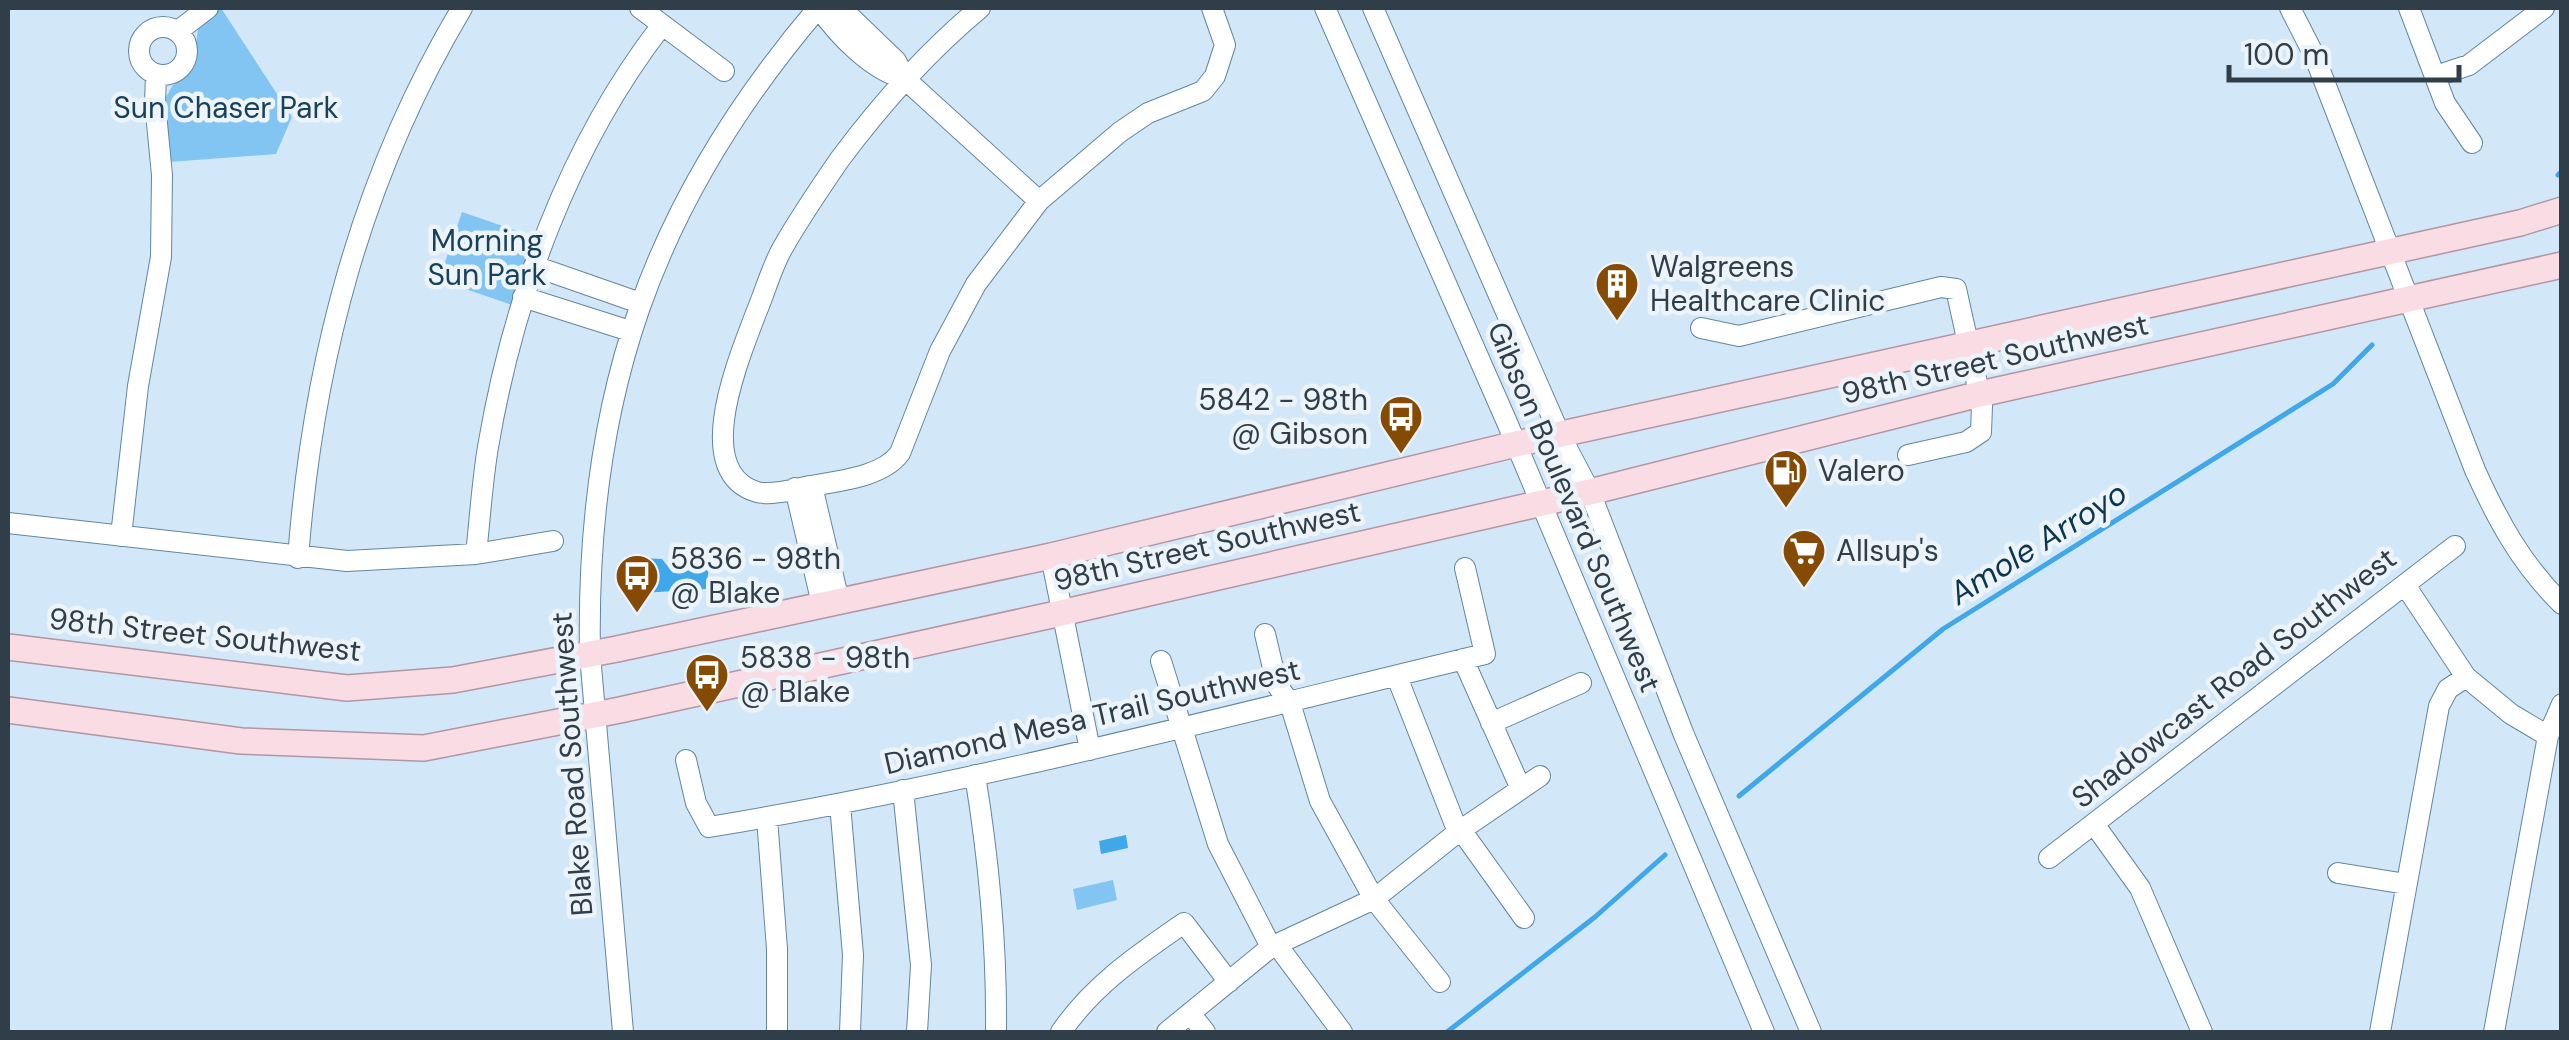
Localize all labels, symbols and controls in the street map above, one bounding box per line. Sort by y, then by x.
scale bar [2229,20,2459,82]
text: 100 m [2244,35,2329,74]
park label: Sun Chaser Park [113,88,339,127]
park label: Morning Sun Park [427,221,547,294]
place label: Walgreens Healthcare Clinic [1650,247,1886,320]
building icon: Walgreens Healthcare Clinic [1594,261,1640,322]
street label: 98th Street Southwest [1838,304,2152,413]
street label: Gibson Boulevard Southwest [1479,316,1670,698]
place label: 5842 - 98th @ Gibson [1198,380,1368,453]
bus stop icon: 5842 - 98th @ Gibson [1378,394,1424,455]
fuel station icon: Valero [1763,448,1809,509]
place label: Valero [1818,451,1905,490]
water label: Amole Arroyo [1941,472,2135,615]
street label: 98th Street Southwest [1050,491,1364,600]
supermarket icon: Allsup's [1781,528,1827,589]
place label: Allsup's [1836,531,1939,570]
place label: 5836 - 98th @ Blake [670,539,841,612]
street label: Shadowcast Road Southwest [2063,539,2404,817]
bus stop icon: 5836 - 98th @ Blake [614,553,660,614]
street label: 98th Street Southwest [47,599,363,670]
street label: Blake Road Southwest [541,611,602,917]
place label: 5838 - 98th @ Blake [740,638,910,711]
street label: Diamond Mesa Trail Southwest [880,650,1304,783]
bus stop icon: 5838 - 98th @ Blake [684,652,730,713]

